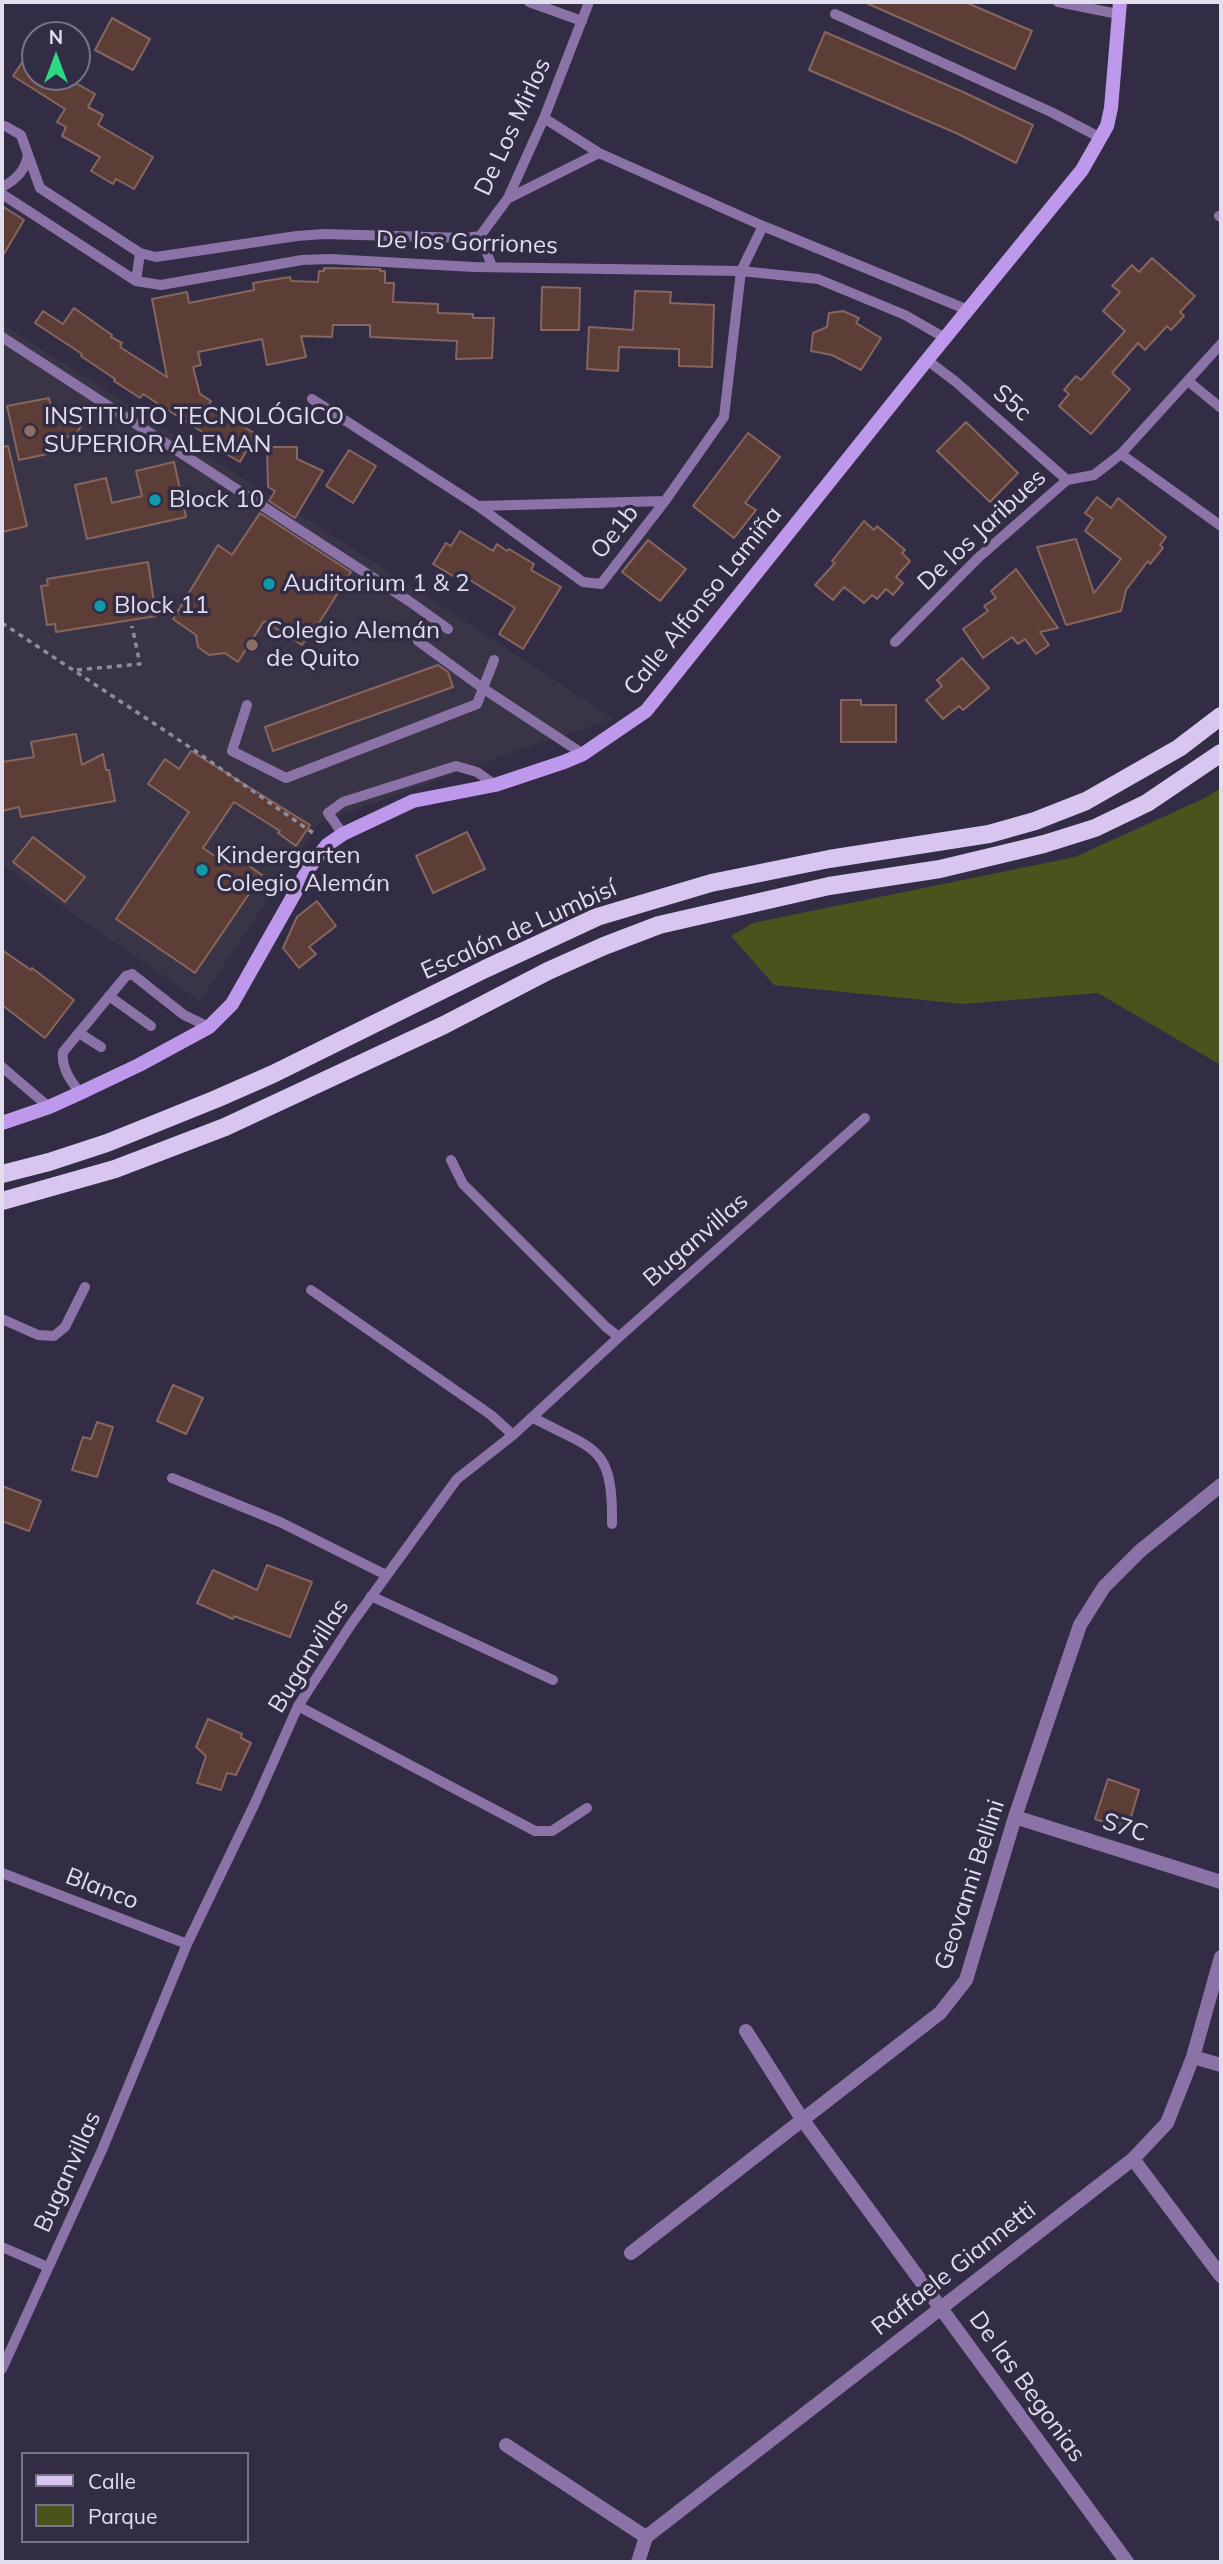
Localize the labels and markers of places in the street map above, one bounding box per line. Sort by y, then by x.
place label: INSTITUTO TECNOLÓGICO SUPERIOR ALEMAN [44,403,344,459]
marker: INSTITUTO TECNOLÓGICO SUPERIOR ALEMAN [22,423,38,439]
place label: Block 10 [169,486,264,514]
marker: Block 10 [147,492,163,508]
place label: Auditorium 1 & 2 [283,570,470,598]
marker: Auditorium 1 & 2 [261,576,277,592]
place label: Block 11 [114,592,209,620]
marker: Block 11 [92,598,108,614]
place label: Colegio Alemán de Quito [266,617,440,673]
marker: Colegio Alemán de Quito [244,637,260,653]
place label: Kindergarten Colegio Alemán [216,842,390,898]
marker: Kindergarten Colegio Alemán [194,862,210,878]

